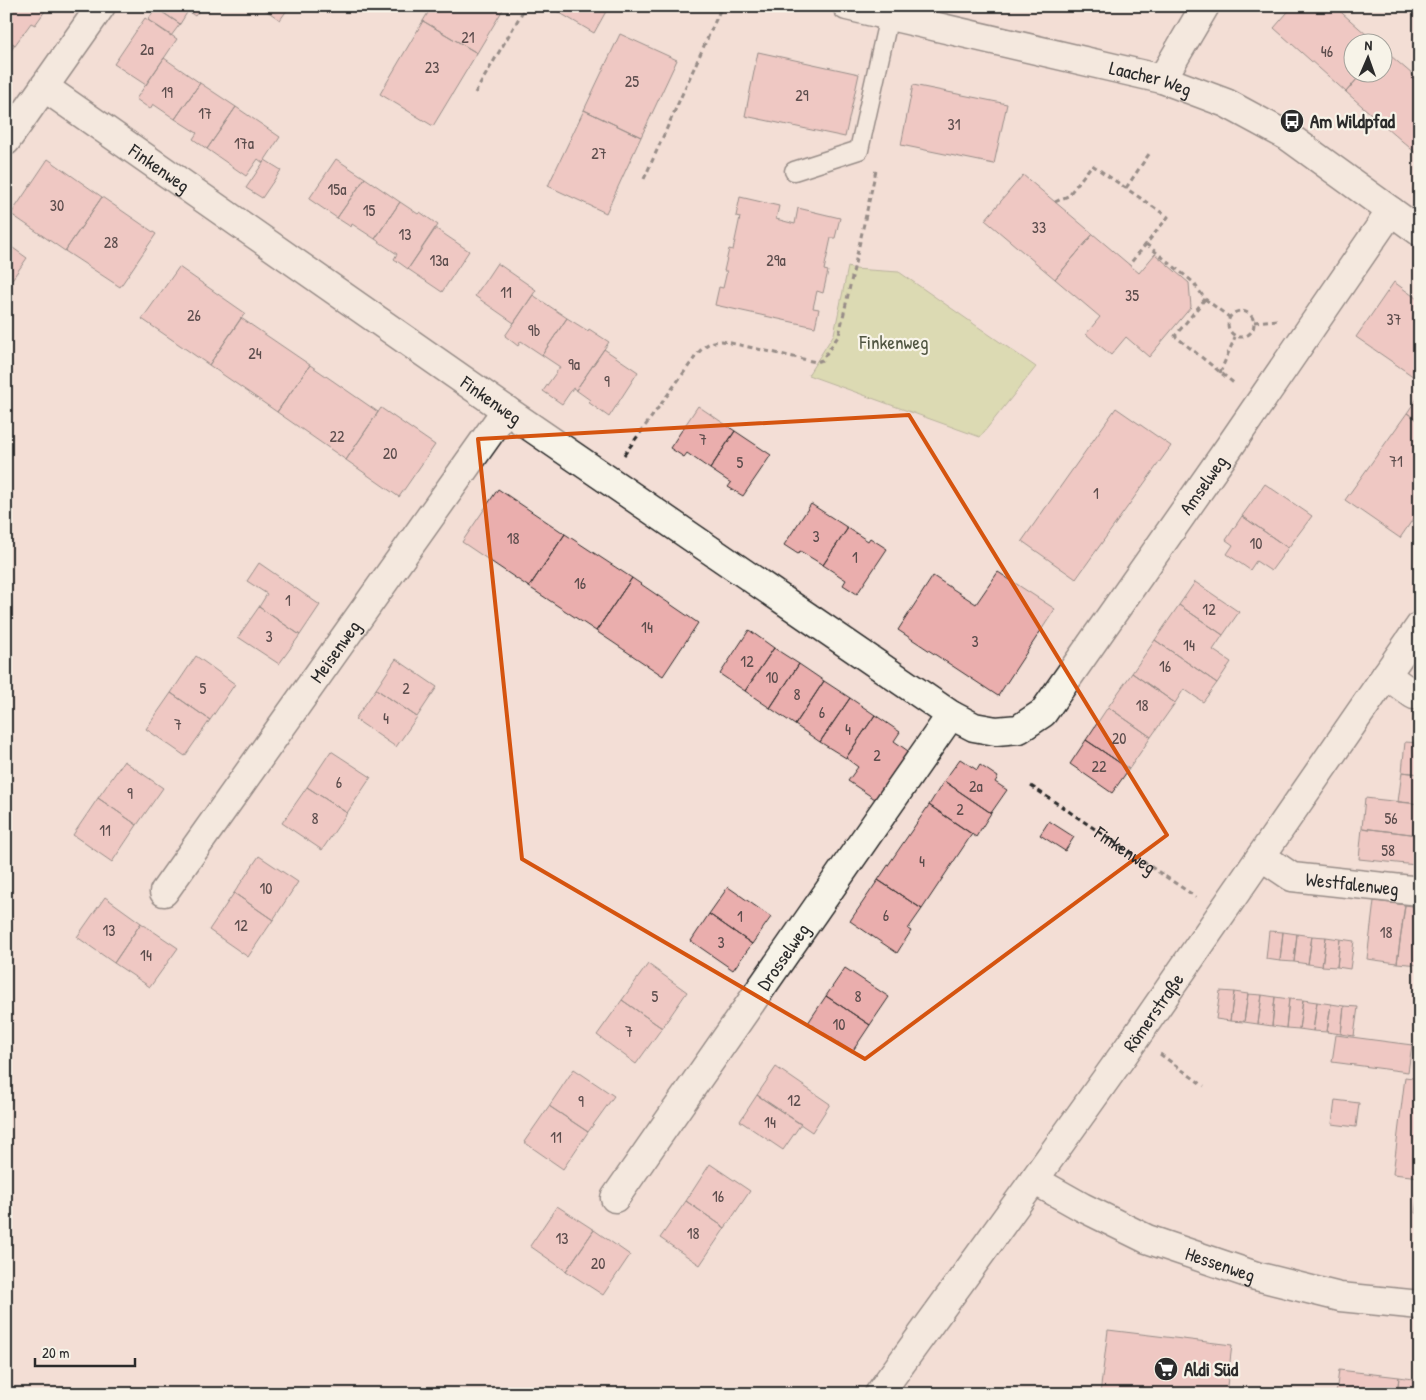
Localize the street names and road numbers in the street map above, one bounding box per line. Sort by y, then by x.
street label: Laacher Weg [1107,54,1195,102]
street label: Finkenweg [123,137,195,198]
street label: Finkenweg [455,369,527,430]
street label: Amselweg [1173,450,1233,520]
street label: Meisenweg [303,615,366,688]
street label: Finkenweg [1089,819,1161,880]
street label: Westfalenweg [1304,866,1400,902]
street label: Drosselweg [750,918,815,995]
street label: Römerstraße [1117,967,1190,1057]
street label: Hessenweg [1182,1240,1259,1288]

